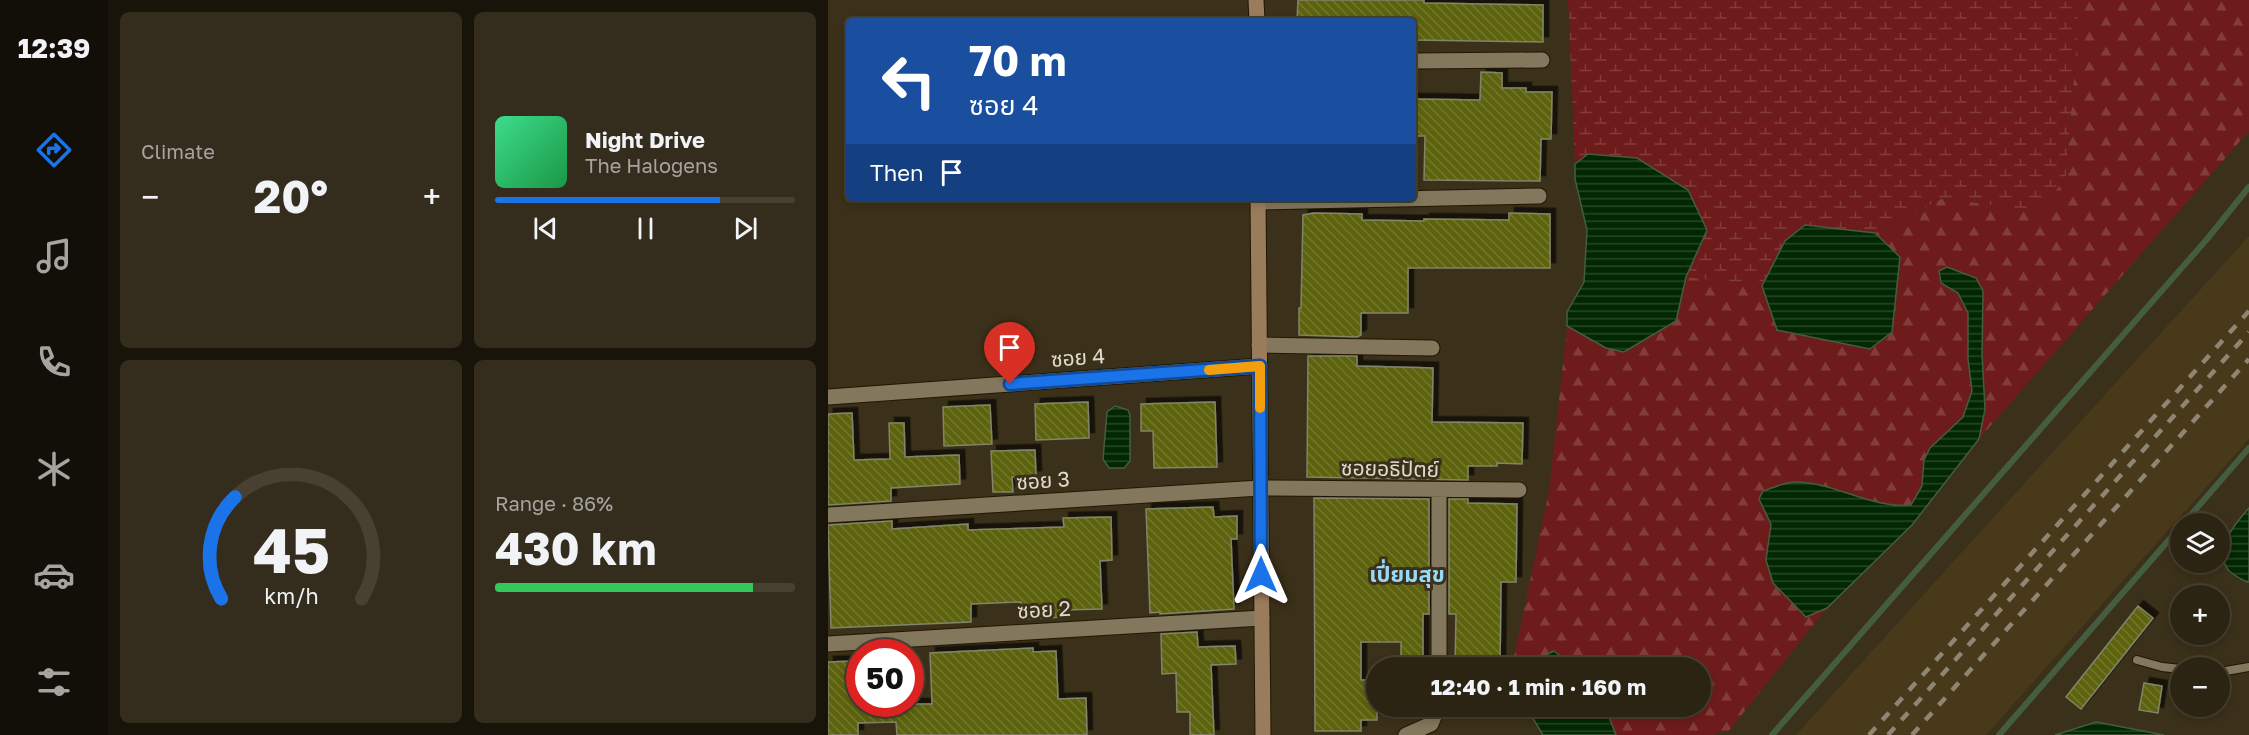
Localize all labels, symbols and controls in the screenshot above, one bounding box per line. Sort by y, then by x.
text: 12:39 [18,32,90,64]
text: 70 m [969,35,1066,85]
icon: left [870,42,948,120]
text: ซอย 4 [969,89,1039,121]
text: Night Drive [585,126,705,153]
icon: directions [33,129,75,171]
text: Climate [141,139,215,163]
text: The Halogens [585,153,718,177]
icon: arrive [935,156,968,189]
text: Then [870,159,923,186]
text: 20° [254,169,328,223]
text: − [141,177,159,216]
text: + [423,177,441,216]
icon: previous [529,212,562,245]
icon: pause [629,212,662,245]
icon: next [729,212,762,245]
icon: music [33,235,75,277]
pin [984,322,1035,384]
icon: arrive [993,331,1026,364]
icon: phone [33,341,75,383]
street label: ซอย 4 [1050,342,1106,372]
icon: climate [33,448,75,490]
street label: ซอยอธิปัตย์ [1341,454,1440,482]
street label: ซอย 3 [1015,465,1071,495]
text: Range · 86% [495,491,613,515]
text: 45 [252,512,330,587]
map controls [2170,513,2230,717]
button: layers [2170,513,2230,573]
text: 430 km [495,521,657,575]
position arrow [1229,543,1293,607]
icon: car [33,554,75,596]
district label: เปี่ยมสุข [1369,559,1445,588]
text: km/h [264,583,318,609]
button: + [2170,585,2230,645]
street label: ซอย 2 [1016,595,1071,623]
speed limit sign: 50 [846,639,924,717]
button: − [2170,657,2230,717]
icon: filters [33,661,75,703]
text: 12:40 · 1 min · 160 m [1431,673,1646,700]

